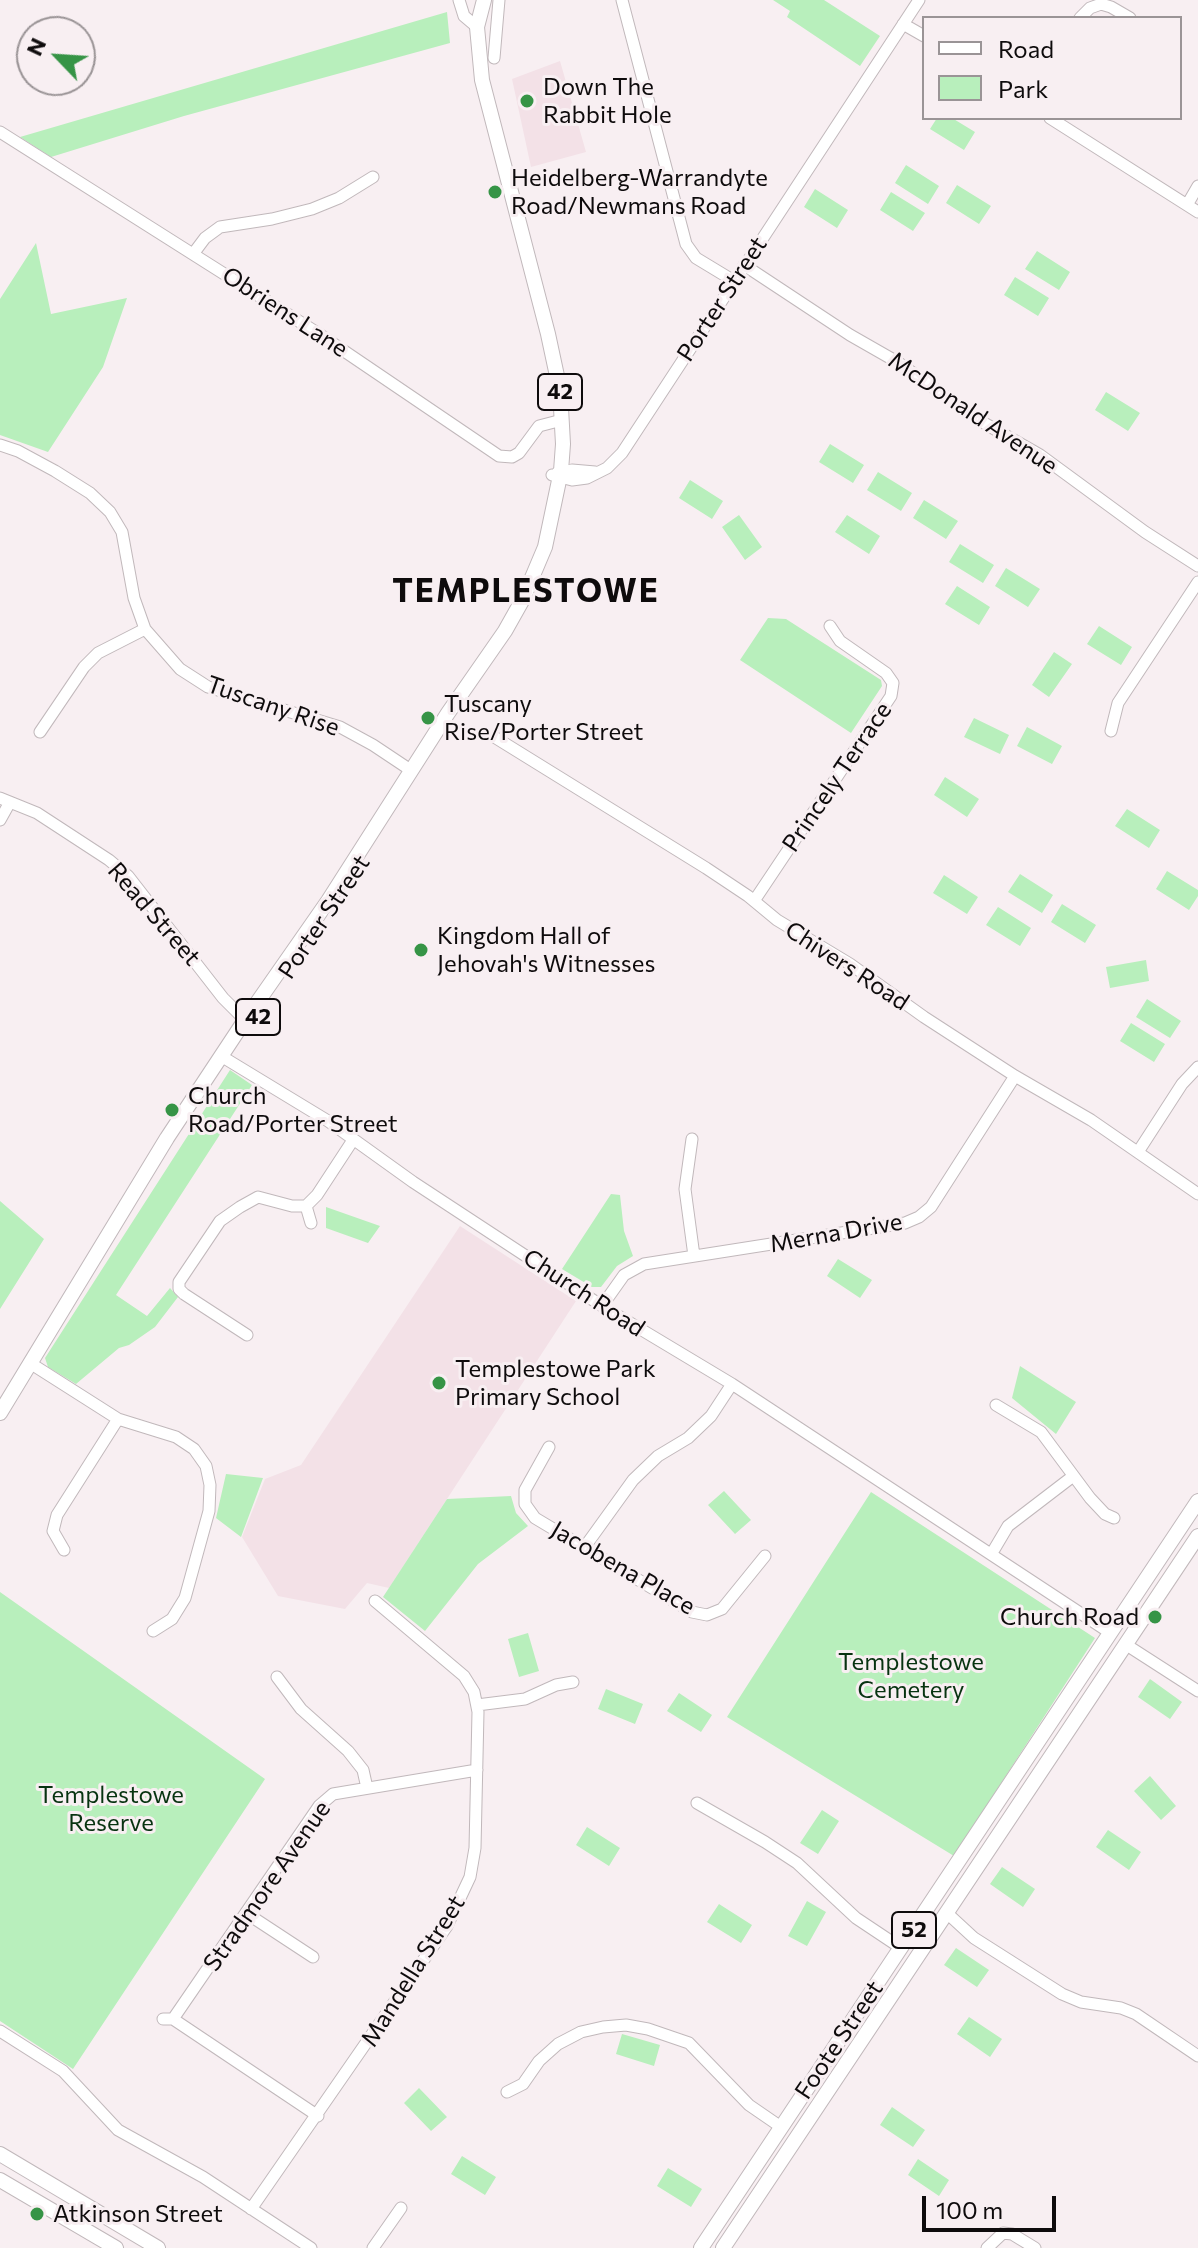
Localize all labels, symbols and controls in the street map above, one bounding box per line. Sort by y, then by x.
north arrow [16,16,96,96]
legend [922,16,1182,120]
text: N [20,33,51,60]
text: Road [998,34,1054,63]
place label: Down The Rabbit Hole [543,73,672,129]
text: Park [998,74,1048,103]
marker: Down The Rabbit Hole [518,92,536,110]
place label: Heidelberg-Warrandyte Road/Newmans Road [511,164,768,220]
marker: Heidelberg-Warrandyte Road/Newmans Road [486,183,504,201]
street label: Porter Street [671,231,773,367]
street label: Obriens Lane [217,261,353,363]
street label: McDonald Avenue [883,346,1063,480]
road number: 42 [538,374,582,410]
district label: TEMPLESTOWE [392,572,660,610]
street label: Tuscany Rise [203,670,343,742]
place label: Tuscany Rise/Porter Street [444,690,643,746]
street label: Princely Terrace [776,697,898,857]
marker: Tuscany Rise/Porter Street [419,709,437,727]
street label: Porter Street [272,850,376,984]
street label: Read Street [102,857,206,971]
street label: Chivers Road [780,915,914,1017]
place label: Kingdom Hall of Jehovah's Witnesses [437,922,655,978]
marker: Kingdom Hall of Jehovah's Witnesses [412,941,430,959]
road number: 42 [236,999,280,1035]
place label: Church Road/Porter Street [188,1082,398,1138]
marker: Church Road/Porter Street [163,1101,181,1119]
street label: Merna Drive [767,1207,905,1259]
street label: Church Road [518,1243,650,1343]
place label: Templestowe Park Primary School [455,1355,656,1411]
marker: Templestowe Park Primary School [430,1374,448,1392]
street label: Jacobena Place [546,1515,700,1621]
place label: Church Road [1000,1603,1139,1631]
marker: Church Road [1146,1608,1164,1626]
park label: Templestowe Cemetery [838,1648,984,1704]
park label: Templestowe Reserve [38,1781,184,1837]
street label: Stradmore Avenue [198,1795,336,1977]
street label: Mandella Street [355,1890,471,2052]
road number: 52 [892,1912,936,1948]
street label: Foote Street [789,1975,889,2105]
scale bar [926,2180,1060,2230]
text: 100 m [936,2195,1003,2224]
place label: Atkinson Street [53,2200,223,2228]
marker: Atkinson Street [28,2205,46,2223]

